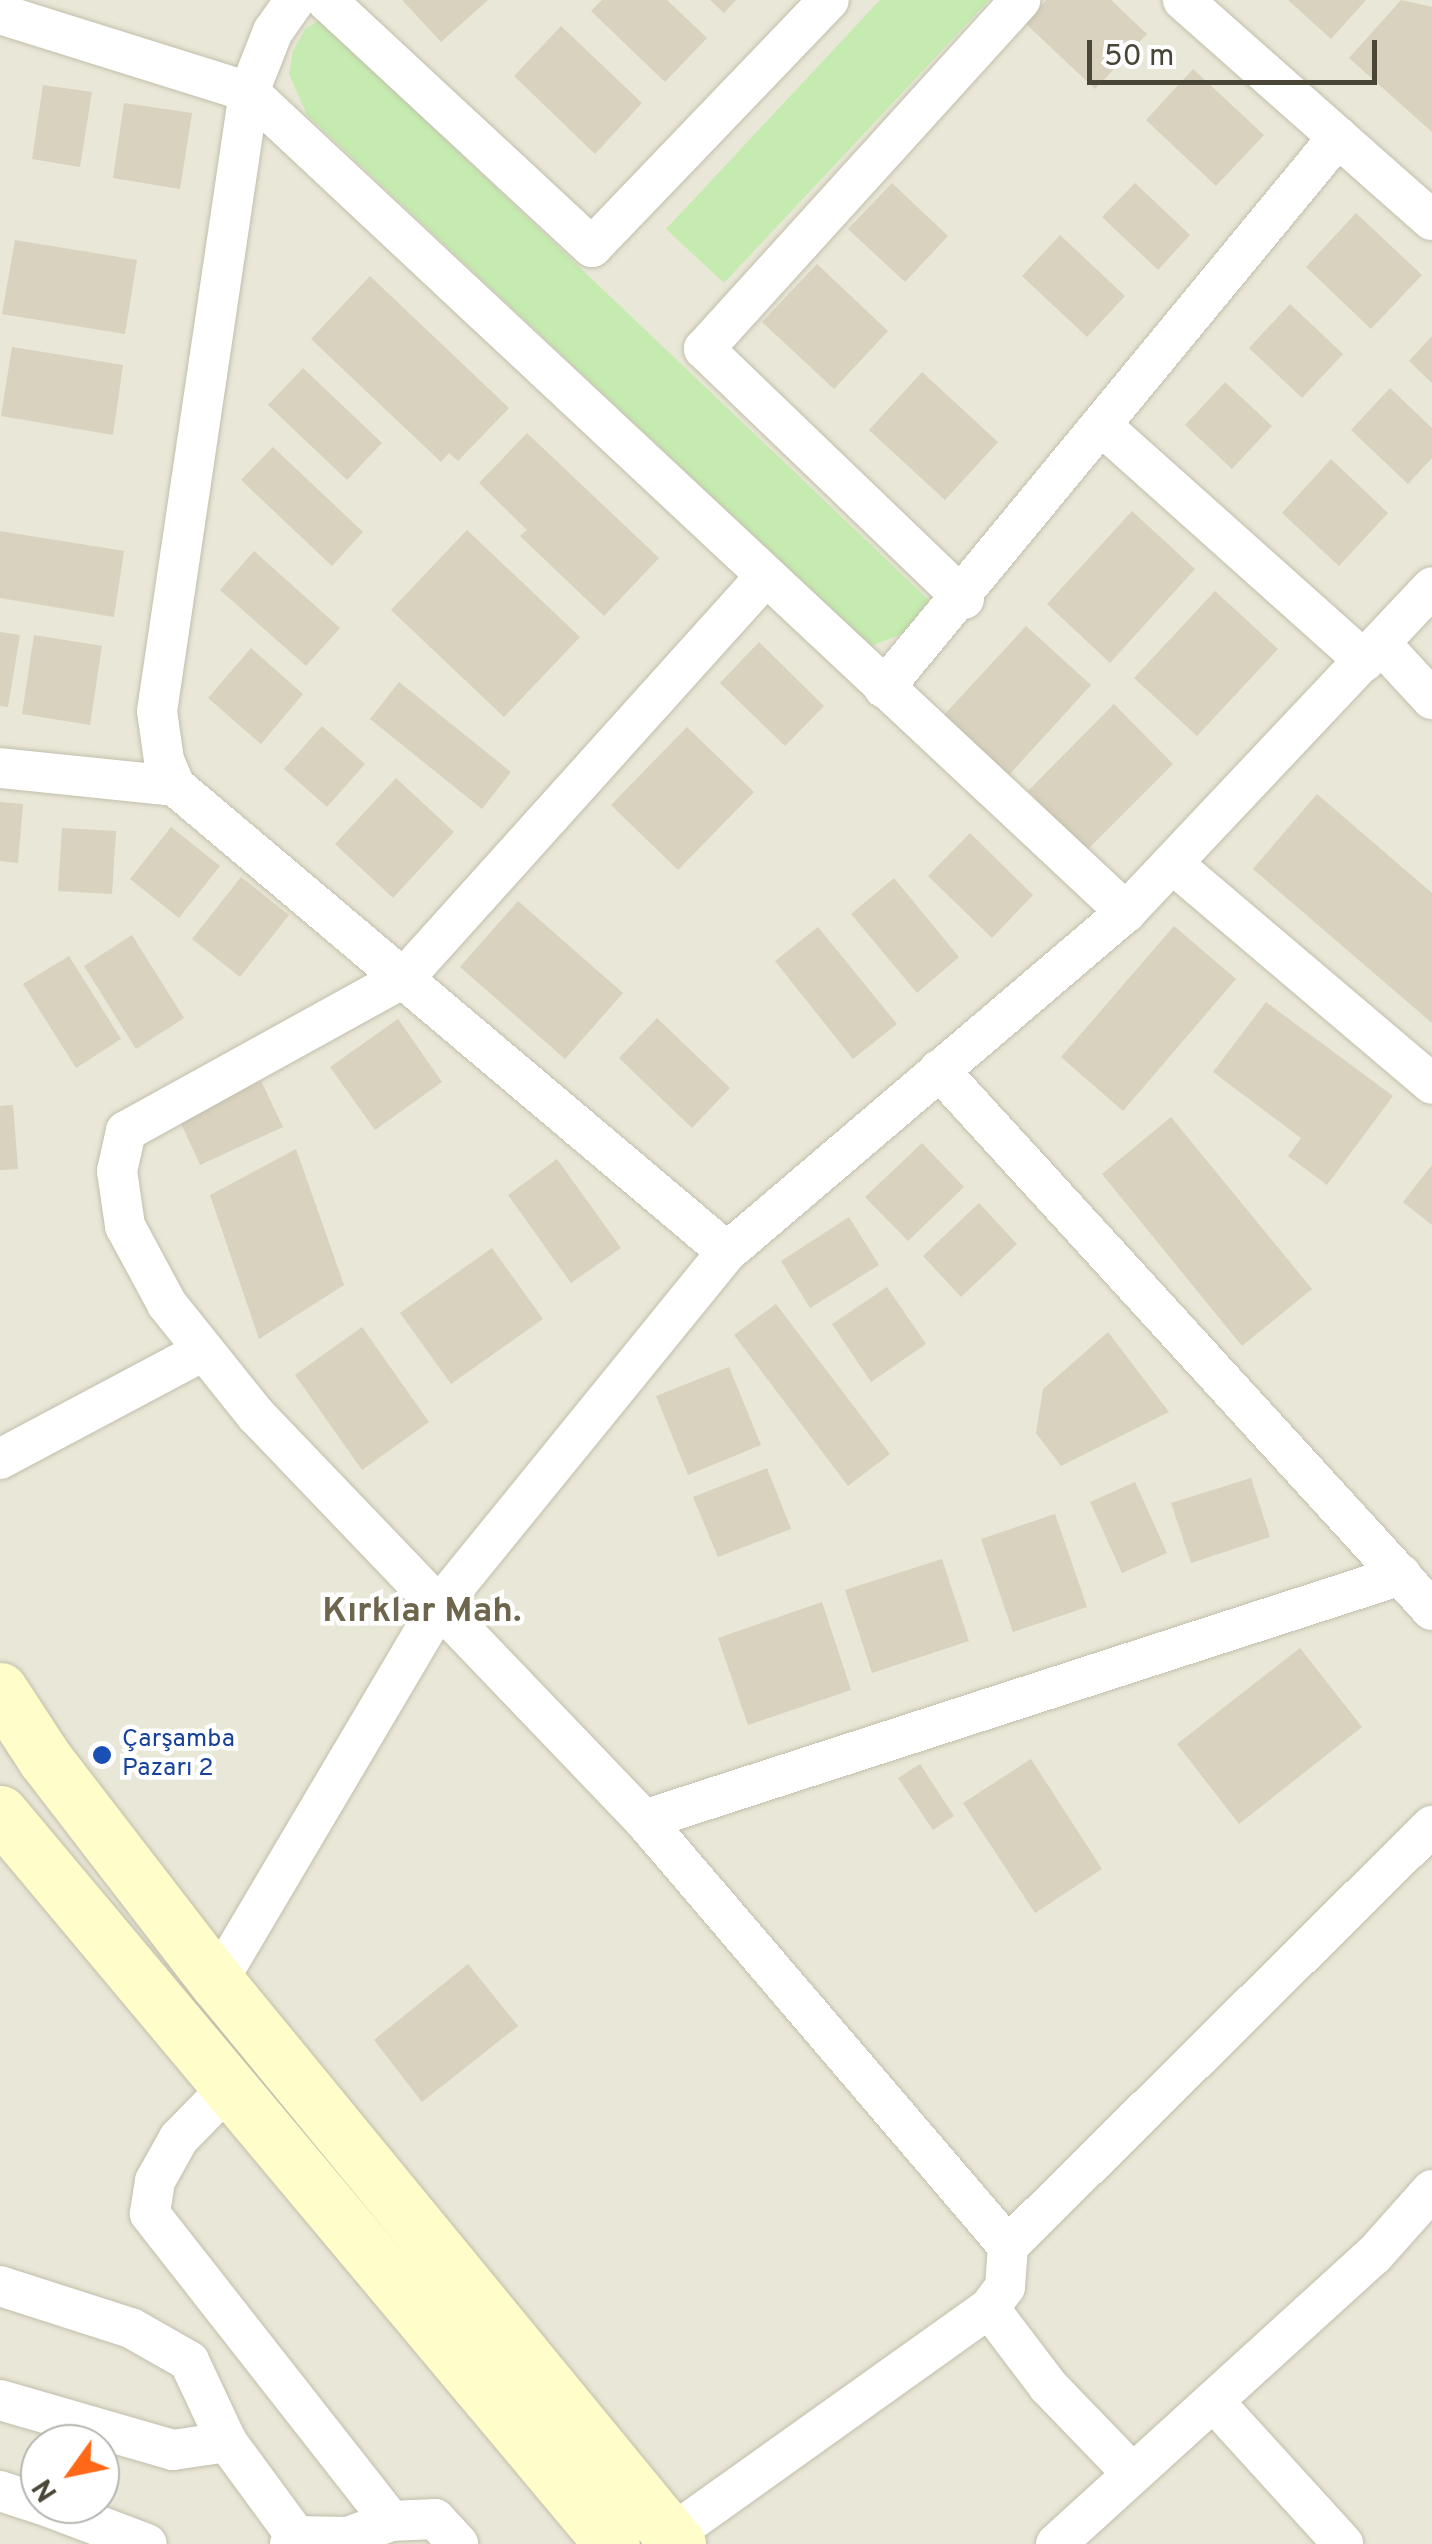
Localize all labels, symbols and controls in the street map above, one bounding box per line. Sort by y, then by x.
scale bar [1092,20,1382,82]
text: 50 m [1104,39,1174,76]
district label: Kırklar Mah. [322,1591,522,1633]
place label: Çarşamba Pazarı 2 [122,1726,235,1785]
marker: Çarşamba Pazarı 2 [91,1744,113,1766]
north arrow [20,2424,120,2524]
text: N [26,2471,67,2507]

